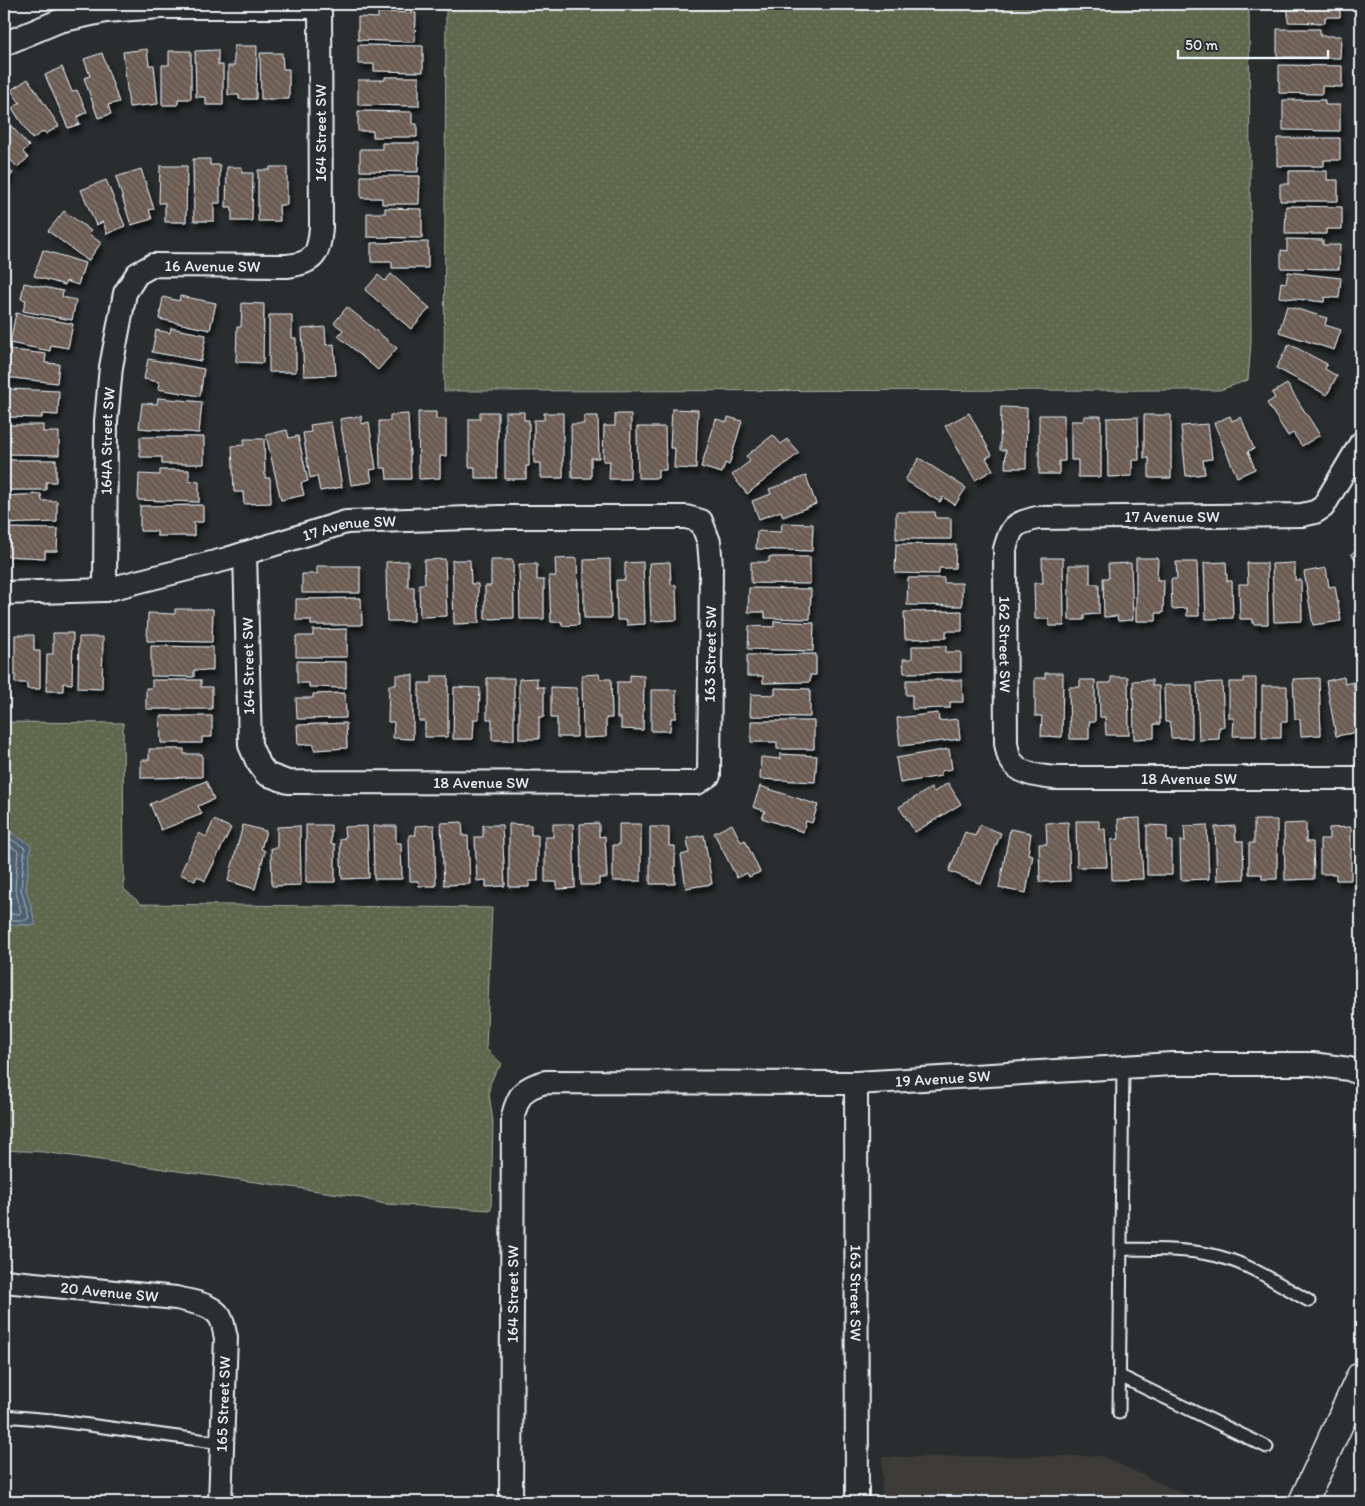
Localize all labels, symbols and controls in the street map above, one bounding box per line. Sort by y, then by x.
scale bar [1178,28,1328,60]
text: 50 m [1185,36,1218,54]
street label: 164 Street SW [311,84,330,182]
street label: 16 Avenue SW [165,256,261,275]
street label: 164A Street SW [96,386,119,495]
street label: 17 Avenue SW [1124,507,1220,526]
street label: 17 Avenue SW [300,511,397,545]
street label: 162 Street SW [996,596,1015,693]
street label: 163 Street SW [700,605,720,703]
street label: 164 Street SW [238,617,258,715]
street label: 18 Avenue SW [1141,769,1237,788]
street label: 18 Avenue SW [433,773,529,792]
street label: 19 Avenue SW [894,1065,991,1090]
street label: 164 Street SW [502,1245,522,1343]
street label: 163 Street SW [847,1245,866,1342]
street label: 20 Avenue SW [60,1277,160,1306]
street label: 165 Street SW [212,1355,234,1453]

